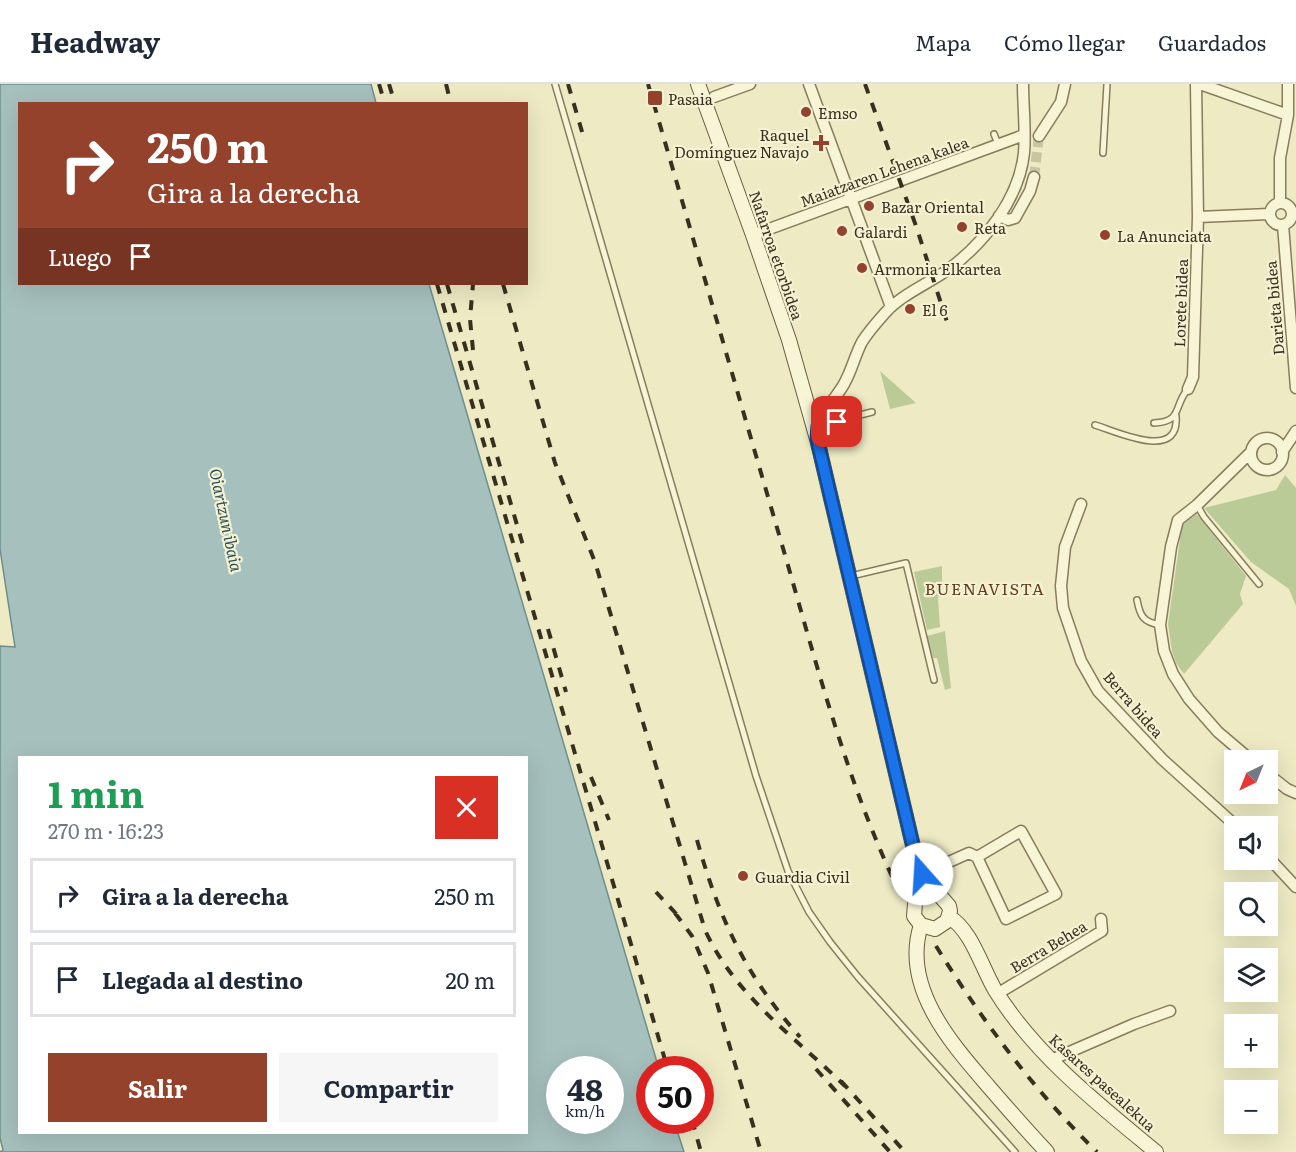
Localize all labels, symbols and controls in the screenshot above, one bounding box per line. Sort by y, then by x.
text: Headway [30,20,160,62]
text: Mapa [915,26,971,57]
text: Cómo llegar [1004,26,1125,57]
text: Guardados [1158,26,1266,57]
place label: Pasaia [668,87,714,110]
marker: Pasaia [646,89,664,107]
place label: Emso [818,101,858,124]
marker: Emso [799,105,813,119]
text: 250 m [147,114,268,176]
place label: Raquel Domínguez Navajo [674,123,809,163]
icon: right [48,126,126,204]
street label: Maiatzaren Lehena kalea [797,129,972,212]
marker: Raquel Domínguez Navajo [814,136,828,150]
text: Gira a la derecha [147,171,360,211]
street label: Nafarroa etorbidea [744,187,810,324]
place label: Bazar Oriental [881,195,984,218]
marker: Bazar Oriental [862,199,876,213]
place label: Reta [974,216,1007,239]
place label: Galardi [854,220,907,243]
marker: Reta [955,220,969,234]
marker: Galardi [835,224,849,238]
place label: La Anunciata [1117,224,1212,247]
marker: La Anunciata [1098,228,1112,242]
text: Luego [48,240,112,273]
icon: arrive [124,240,157,273]
place label: Armonia Elkartea [874,257,1002,280]
street label: Lorete bidea [1167,257,1193,348]
street label: Darieta bidea [1258,259,1290,356]
marker: Armonia Elkartea [855,261,869,275]
place label: El 6 [922,298,948,321]
marker: El 6 [903,302,917,316]
pin [811,396,862,447]
icon: arrive [820,405,853,438]
water label: Oiartzun ibaia [204,466,250,575]
district label: BUENAVISTA [925,576,1045,600]
street label: Berra bidea [1098,666,1170,743]
north arrow [1224,750,1278,804]
map controls [1224,750,1278,1134]
text: 1 min [48,766,144,819]
button: close [435,776,498,839]
text: 270 m · 16:23 [48,815,164,845]
button: sound [1224,816,1278,870]
position arrow [890,842,954,906]
place label: Guardia Civil [755,865,850,888]
marker: Guardia Civil [736,869,750,883]
icon: right [51,879,84,912]
text: Gira a la derecha [102,879,289,912]
text: 250 m [434,879,495,912]
button: search [1224,882,1278,936]
street label: Berra Behea [1005,914,1092,978]
button: layers [1224,948,1278,1002]
icon: arrive [51,963,84,996]
text: Llegada al destino [102,963,303,996]
text: 20 m [445,963,495,996]
button: + [1224,1014,1278,1068]
street label: Kasares pasealekua [1044,1028,1162,1137]
button: Salir [48,1053,267,1122]
button: Compartir [279,1053,498,1122]
speed limit sign: 50 [636,1056,714,1134]
text: 48 [567,1066,603,1110]
button: − [1224,1080,1278,1134]
text: km/h [565,1099,605,1122]

